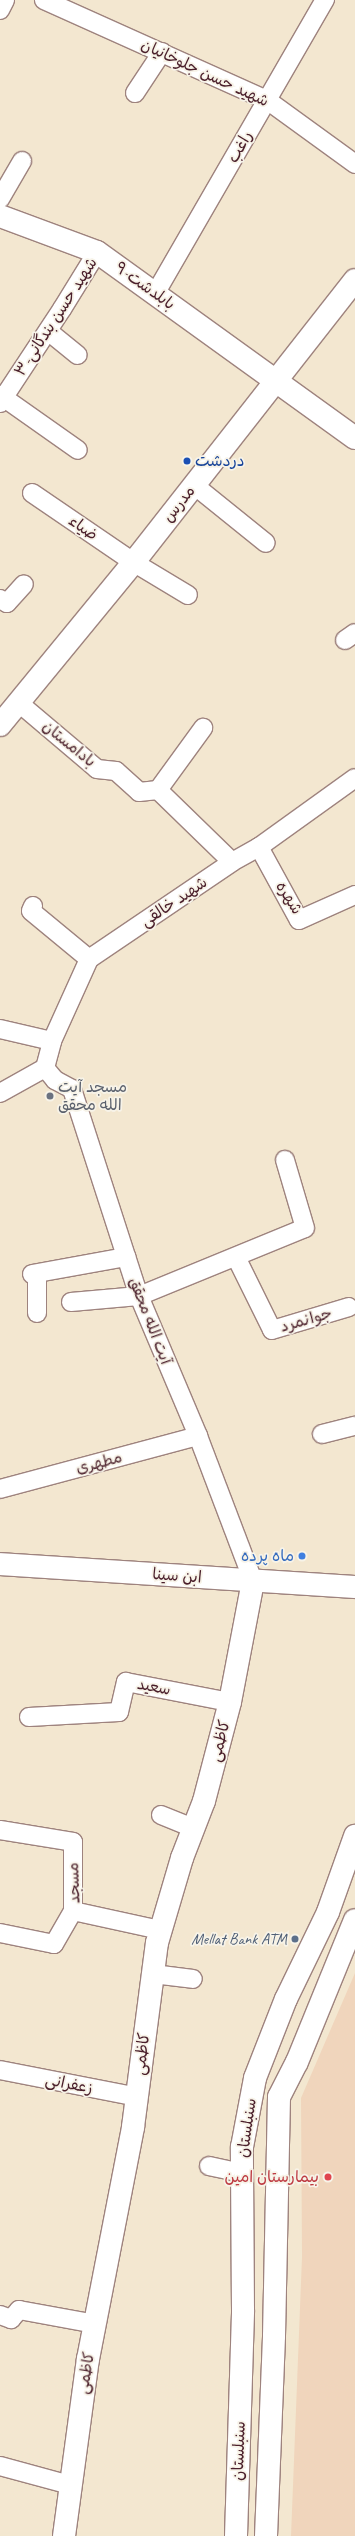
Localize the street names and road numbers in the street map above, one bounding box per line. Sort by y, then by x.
street label: شهید حسن جلوخانیان [138,35,272,111]
street label: راغب [223,128,257,166]
street label: ۳-شهید حسن بندگانی [10,254,102,380]
street label: ۹-بابلدشت [111,258,179,314]
street label: مدرس [159,482,199,526]
street label: ضیاء [65,511,101,545]
street label: بادامستان [38,717,100,771]
street label: شهید خالقی [137,873,211,931]
street label: شهره [271,878,307,918]
street label: آیت الله محقق [125,1275,175,1367]
street label: جوانمرد [278,1303,334,1337]
street label: مطهری [74,1448,124,1478]
street label: ابن سینا [152,1565,202,1587]
street label: سعید [136,1674,172,1700]
street label: کاظمی [206,1718,234,1764]
street label: مسجد [64,1862,84,1904]
street label: کاظمی [130,2032,154,2076]
street label: زعفرانی [44,2070,94,2098]
street label: سنبلستان [233,2097,261,2159]
street label: کاظمی [73,2351,99,2395]
street label: سنبلستان [228,2421,250,2481]

